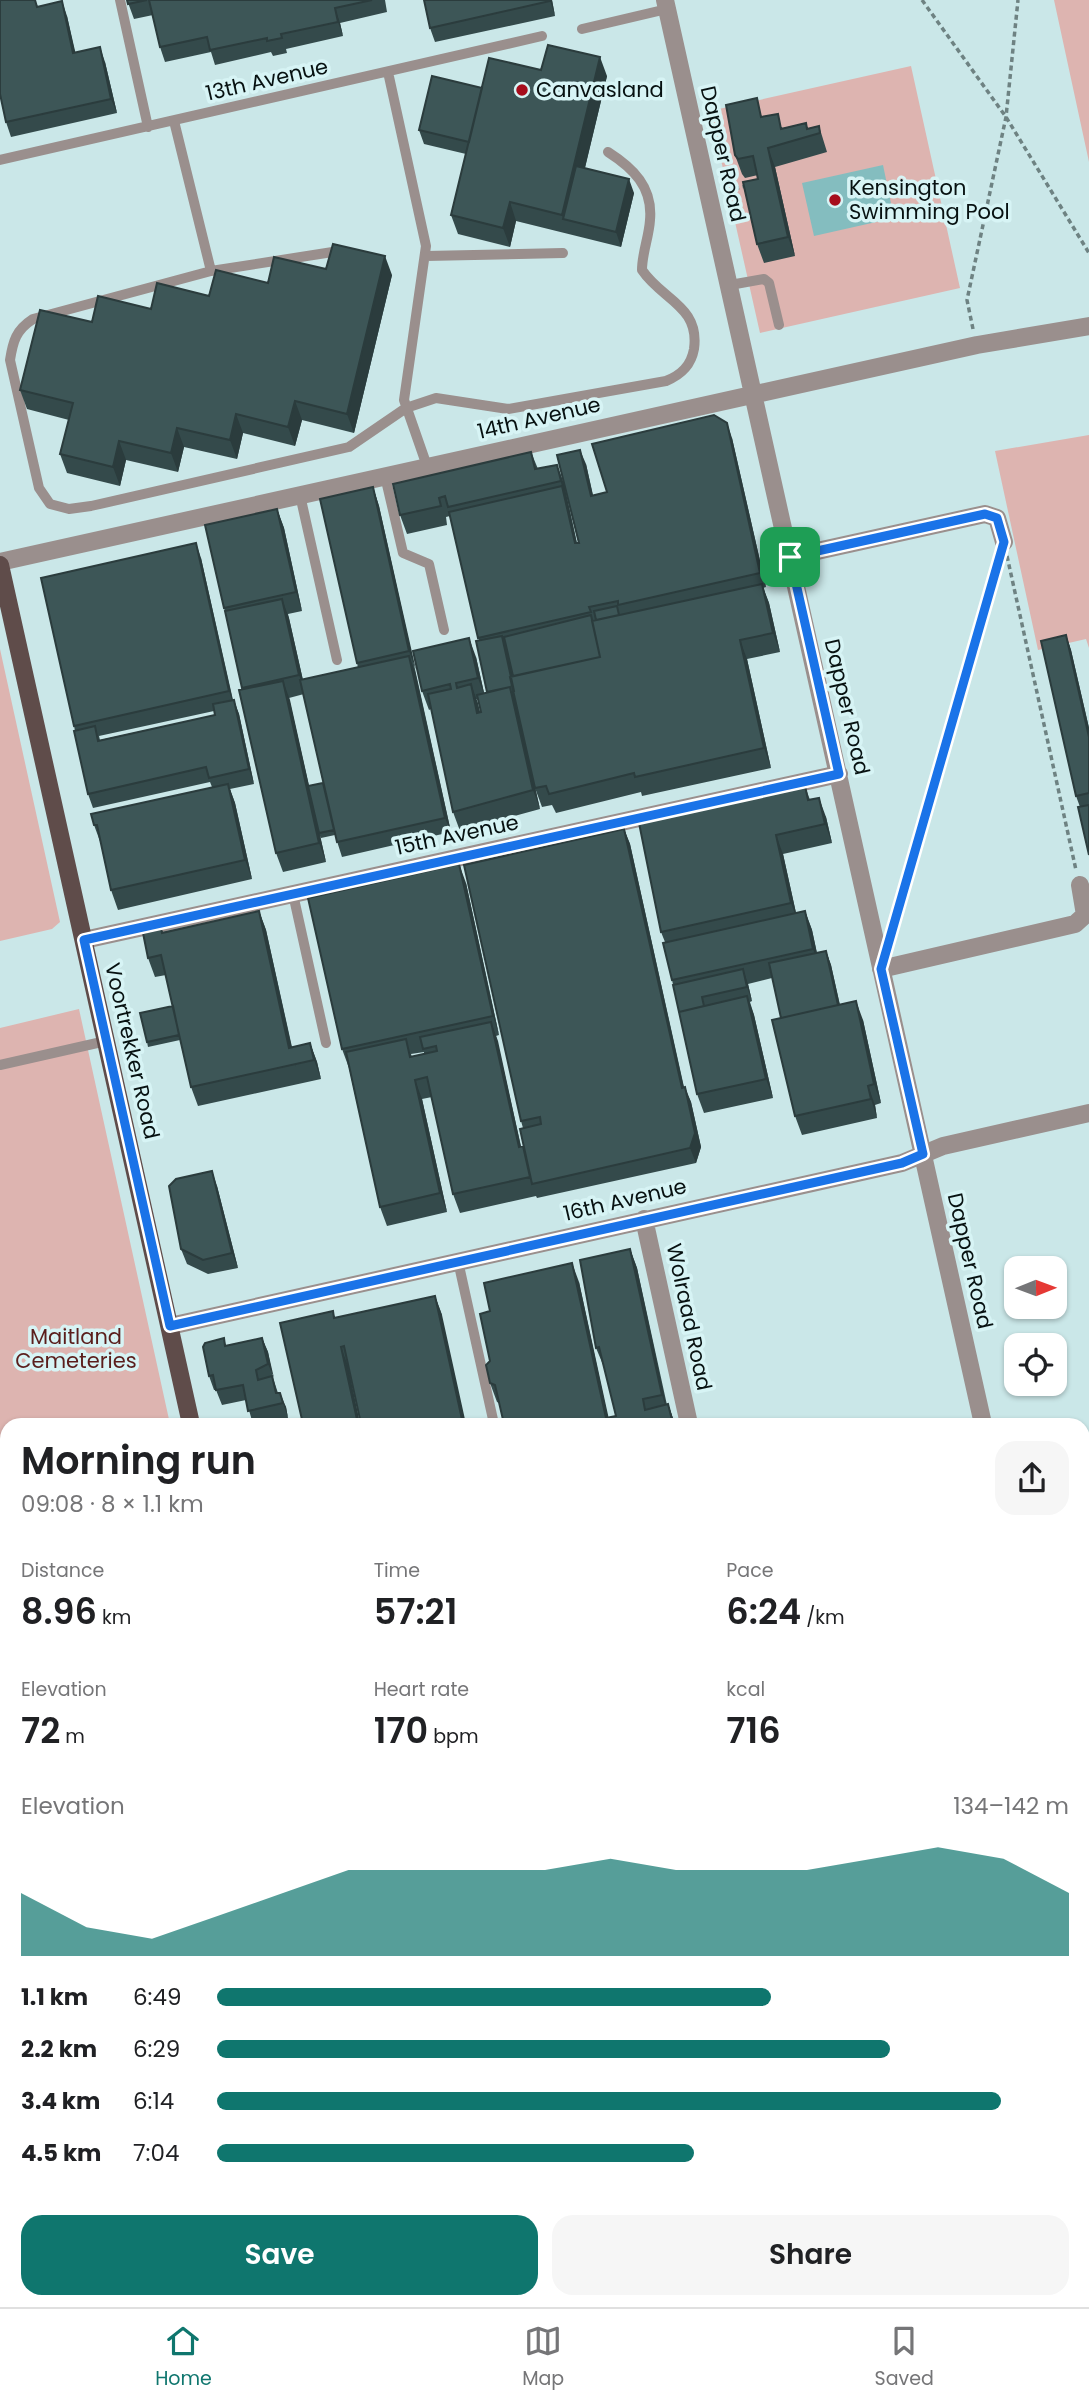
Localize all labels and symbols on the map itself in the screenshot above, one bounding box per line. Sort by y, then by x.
street label: 13th Avenue [203,51,331,108]
place label: Canvasland [536,75,664,104]
marker: Canvasland [514,82,530,98]
street label: Dapper Road [694,83,753,225]
place label: Kensington Swimming Pool [849,173,1010,226]
marker: Kensington Swimming Pool [827,192,843,208]
street label: 14th Avenue [474,389,603,446]
pin [760,527,820,587]
street label: Dapper Road [818,636,877,778]
street label: 15th Avenue [393,807,521,862]
street label: Voortrekker Road [98,960,167,1142]
street label: 16th Avenue [560,1171,689,1228]
street label: Dapper Road [941,1190,1000,1332]
street label: Wolraad Road [660,1241,719,1393]
north arrow [1004,1256,1068,1320]
park label: Maitland Cemeteries [15,1322,137,1375]

